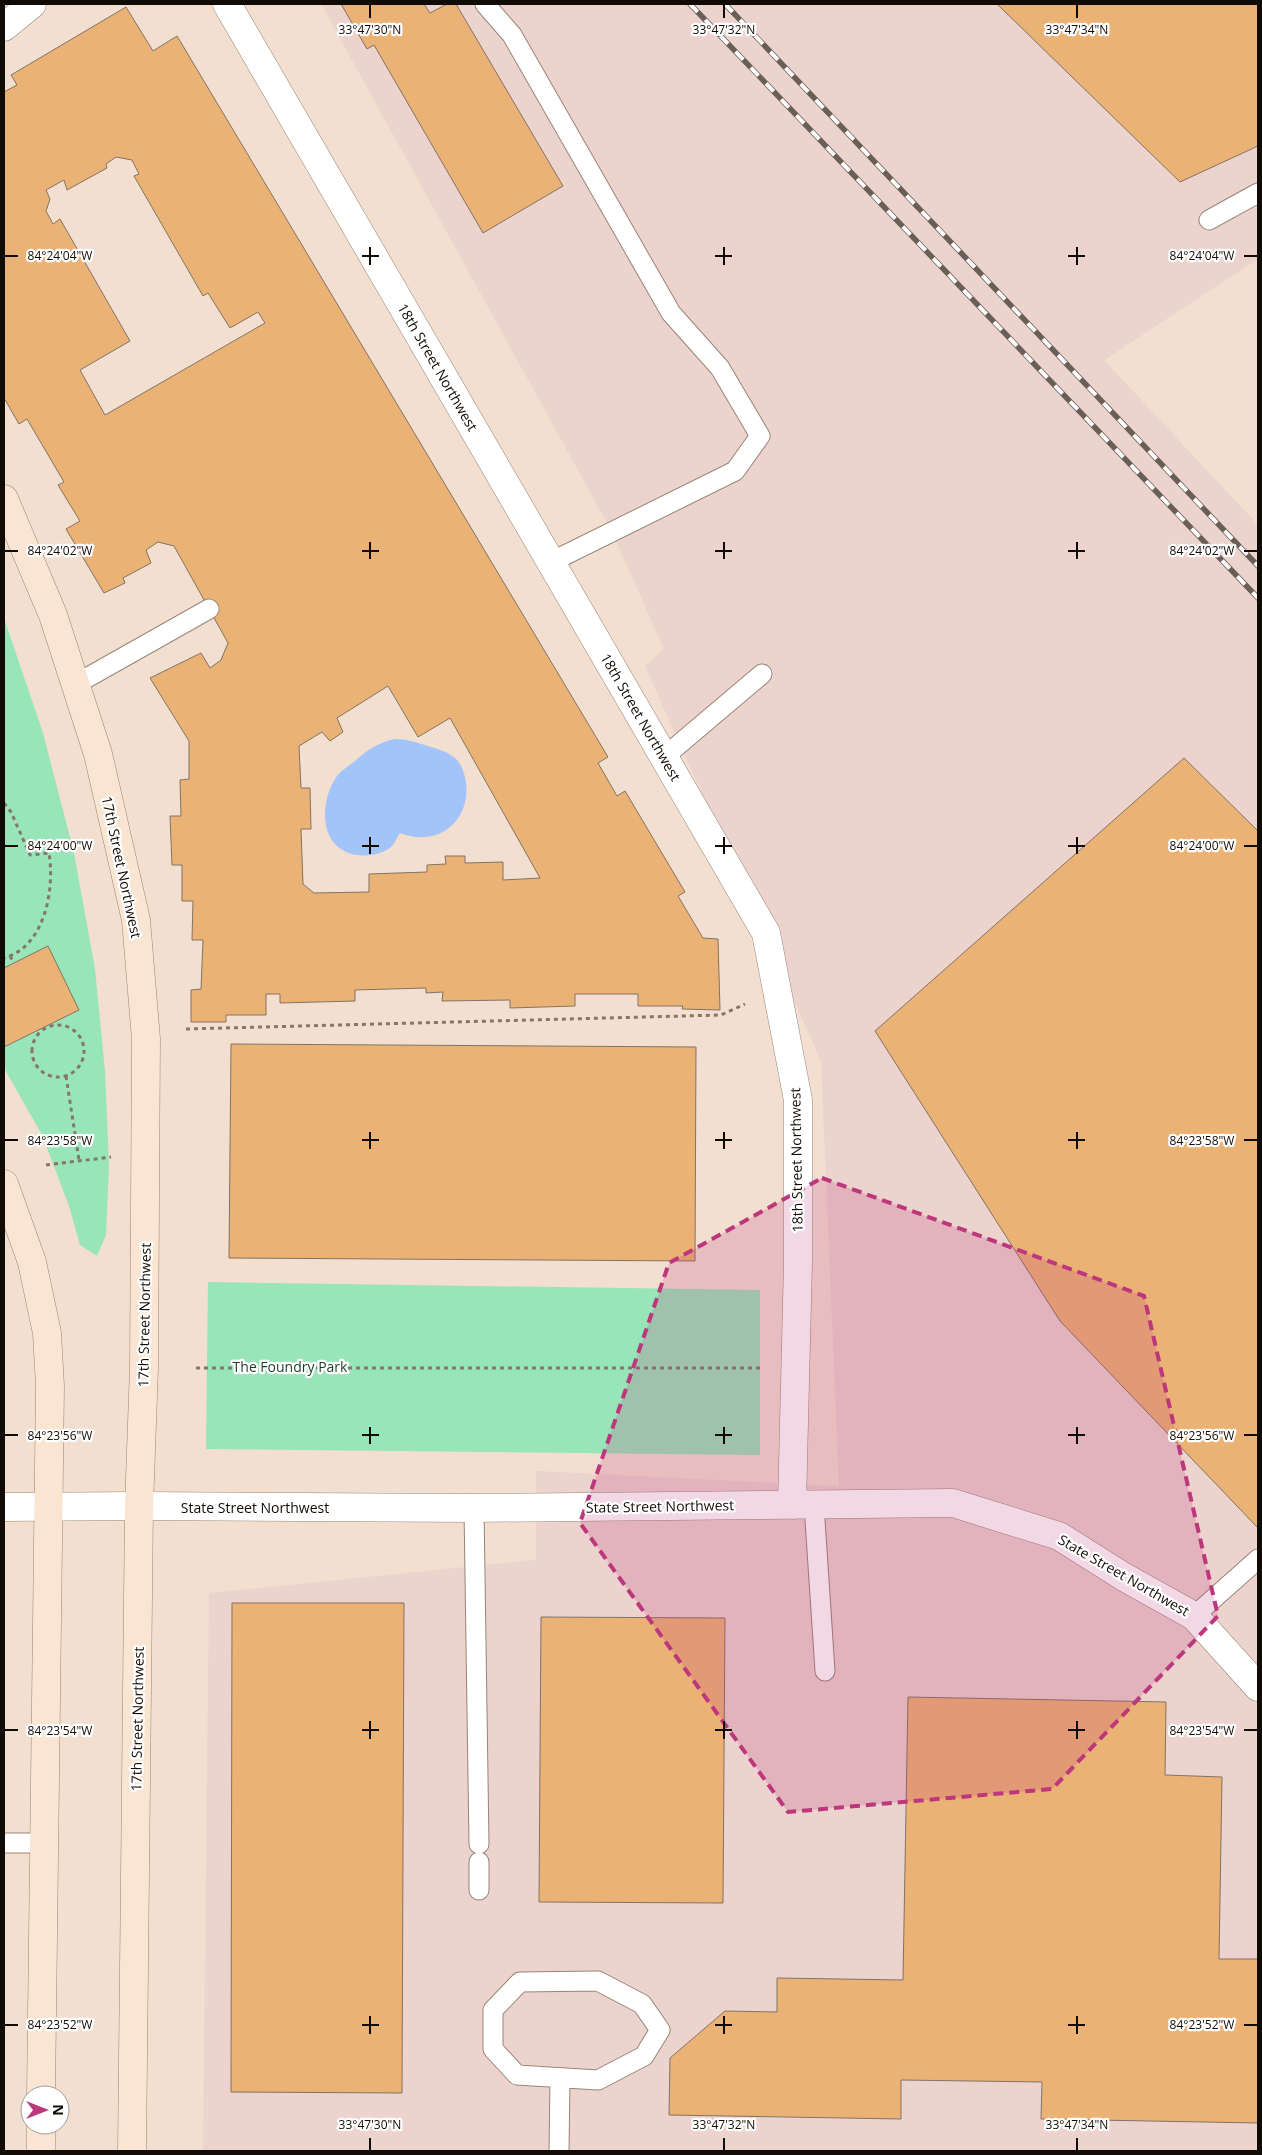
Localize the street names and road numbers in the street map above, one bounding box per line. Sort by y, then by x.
street label: 18th Street Northwest [394,300,482,434]
street label: 18th Street Northwest [597,650,685,784]
street label: 17th Street Northwest [98,794,146,940]
street label: 18th Street Northwest [785,1088,807,1232]
street label: 17th Street Northwest [133,1243,155,1387]
street label: State Street Northwest [586,1495,734,1517]
street label: State Street Northwest [181,1498,329,1517]
street label: State Street Northwest [1055,1530,1193,1620]
street label: 17th Street Northwest [126,1647,148,1791]

